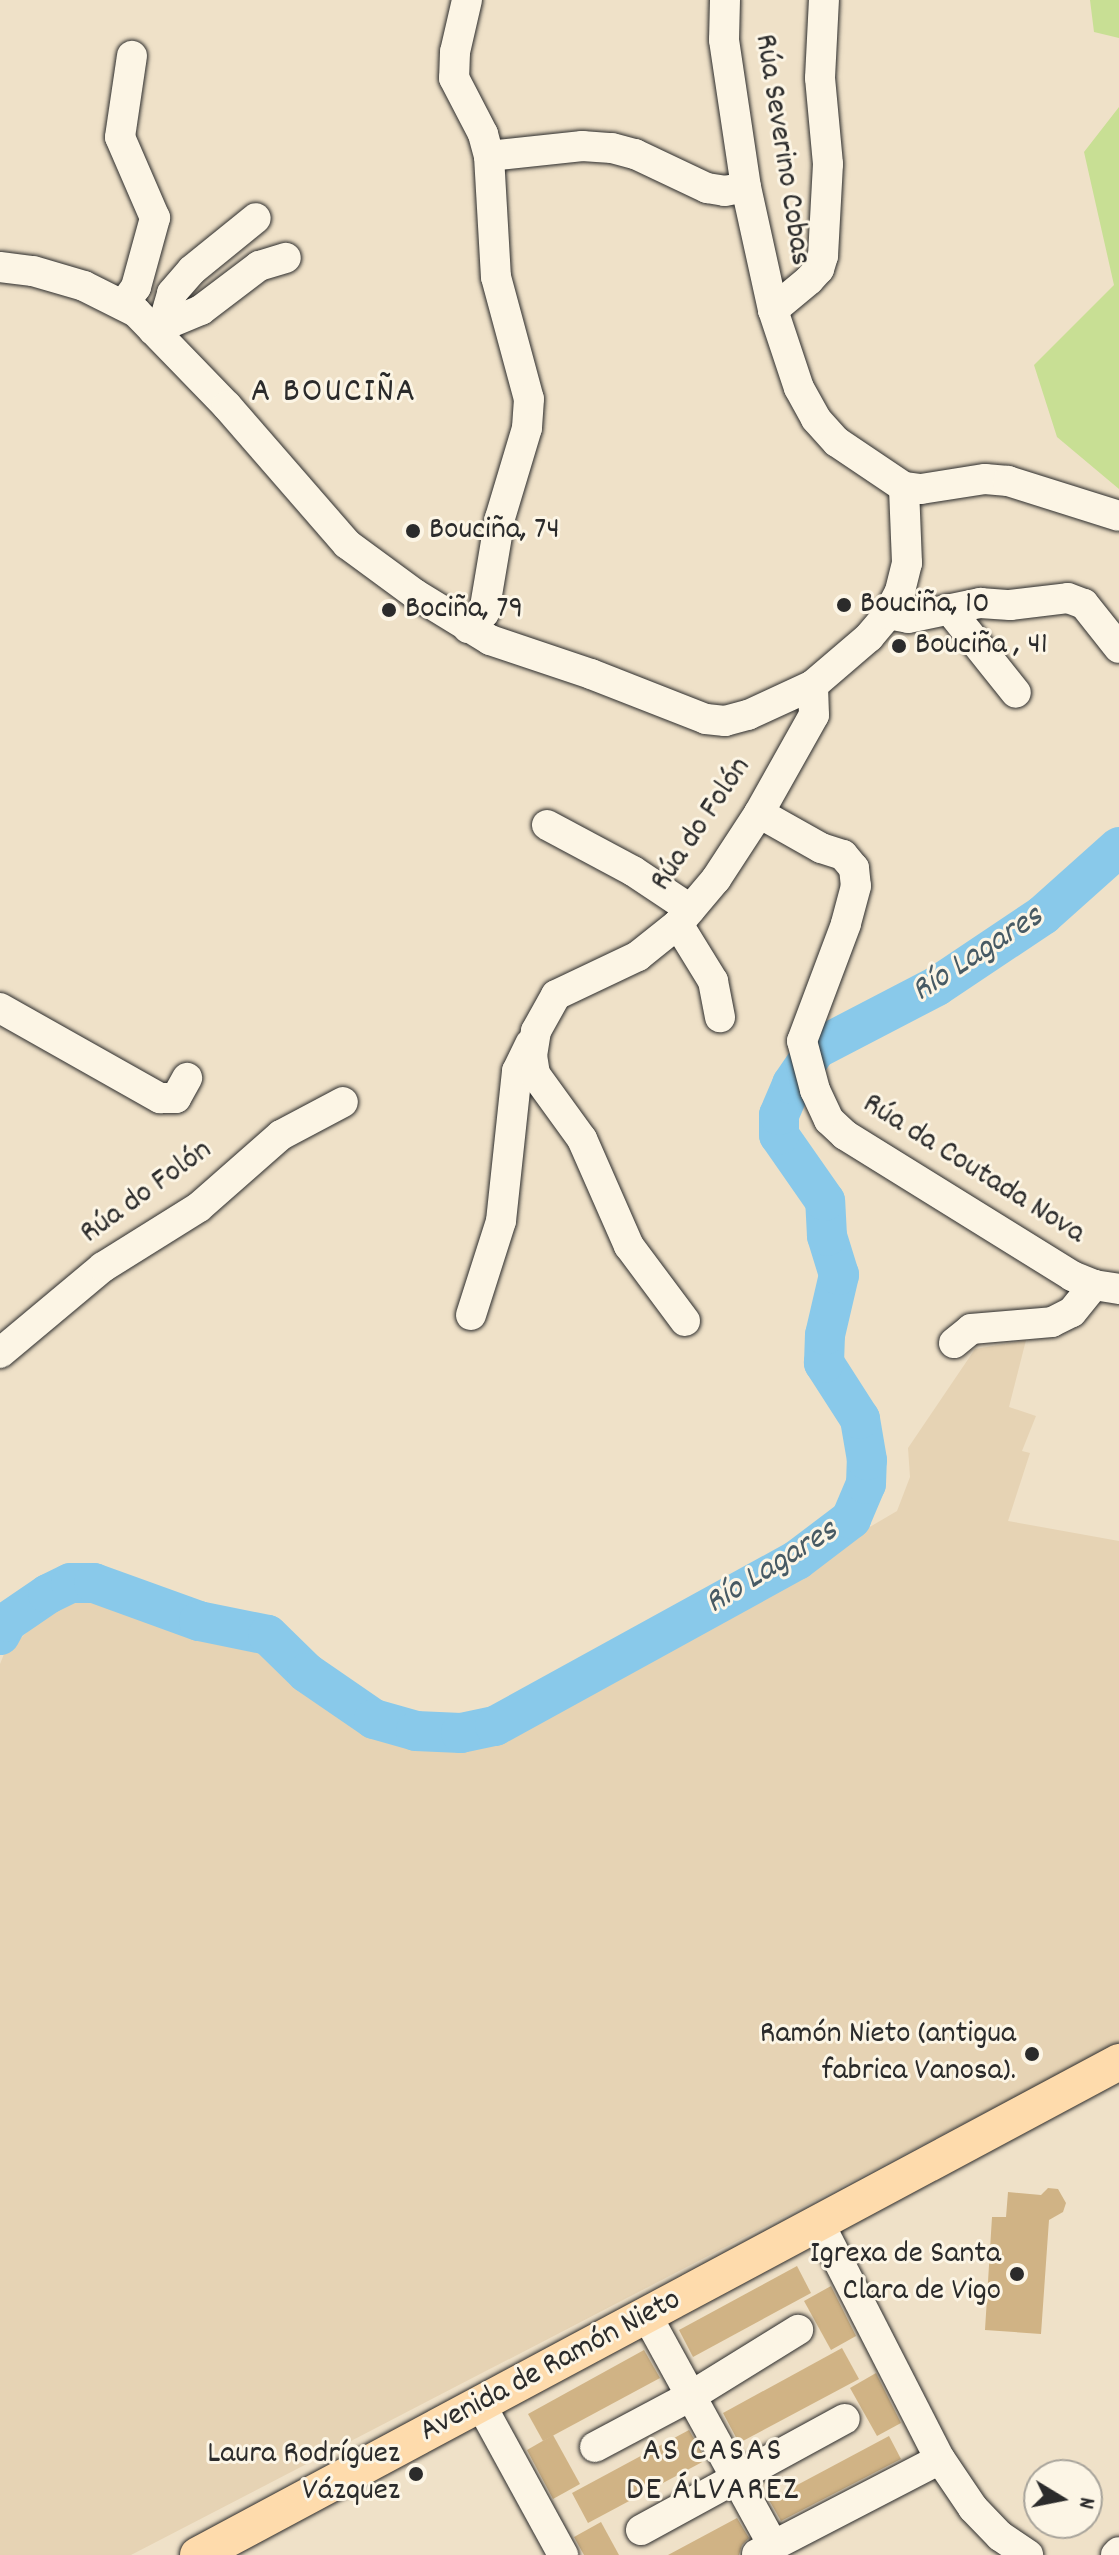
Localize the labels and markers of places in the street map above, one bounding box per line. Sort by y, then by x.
place label: Bouciña, 74 [429,512,560,550]
marker: Bouciña, 74 [404,522,422,540]
place label: Bouciña, 10 [860,586,990,624]
place label: Bociña, 79 [405,591,523,629]
marker: Bouciña, 10 [835,596,853,614]
marker: Bociña, 79 [380,601,398,619]
place label: Bouciña , 41 [915,627,1048,665]
marker: Bouciña , 41 [890,637,908,655]
place label: Ramón Nieto (antigua fabrica Vanosa). [760,2017,1016,2092]
marker: Ramón Nieto (antigua fabrica Vanosa). [1023,2045,1041,2063]
place label: Igrexa de Santa Clara de Vigo [810,2237,1001,2312]
marker: Igrexa de Santa Clara de Vigo [1008,2265,1026,2283]
place label: Laura Rodríguez Vázquez [207,2437,400,2512]
marker: Laura Rodríguez Vázquez [407,2465,425,2483]

